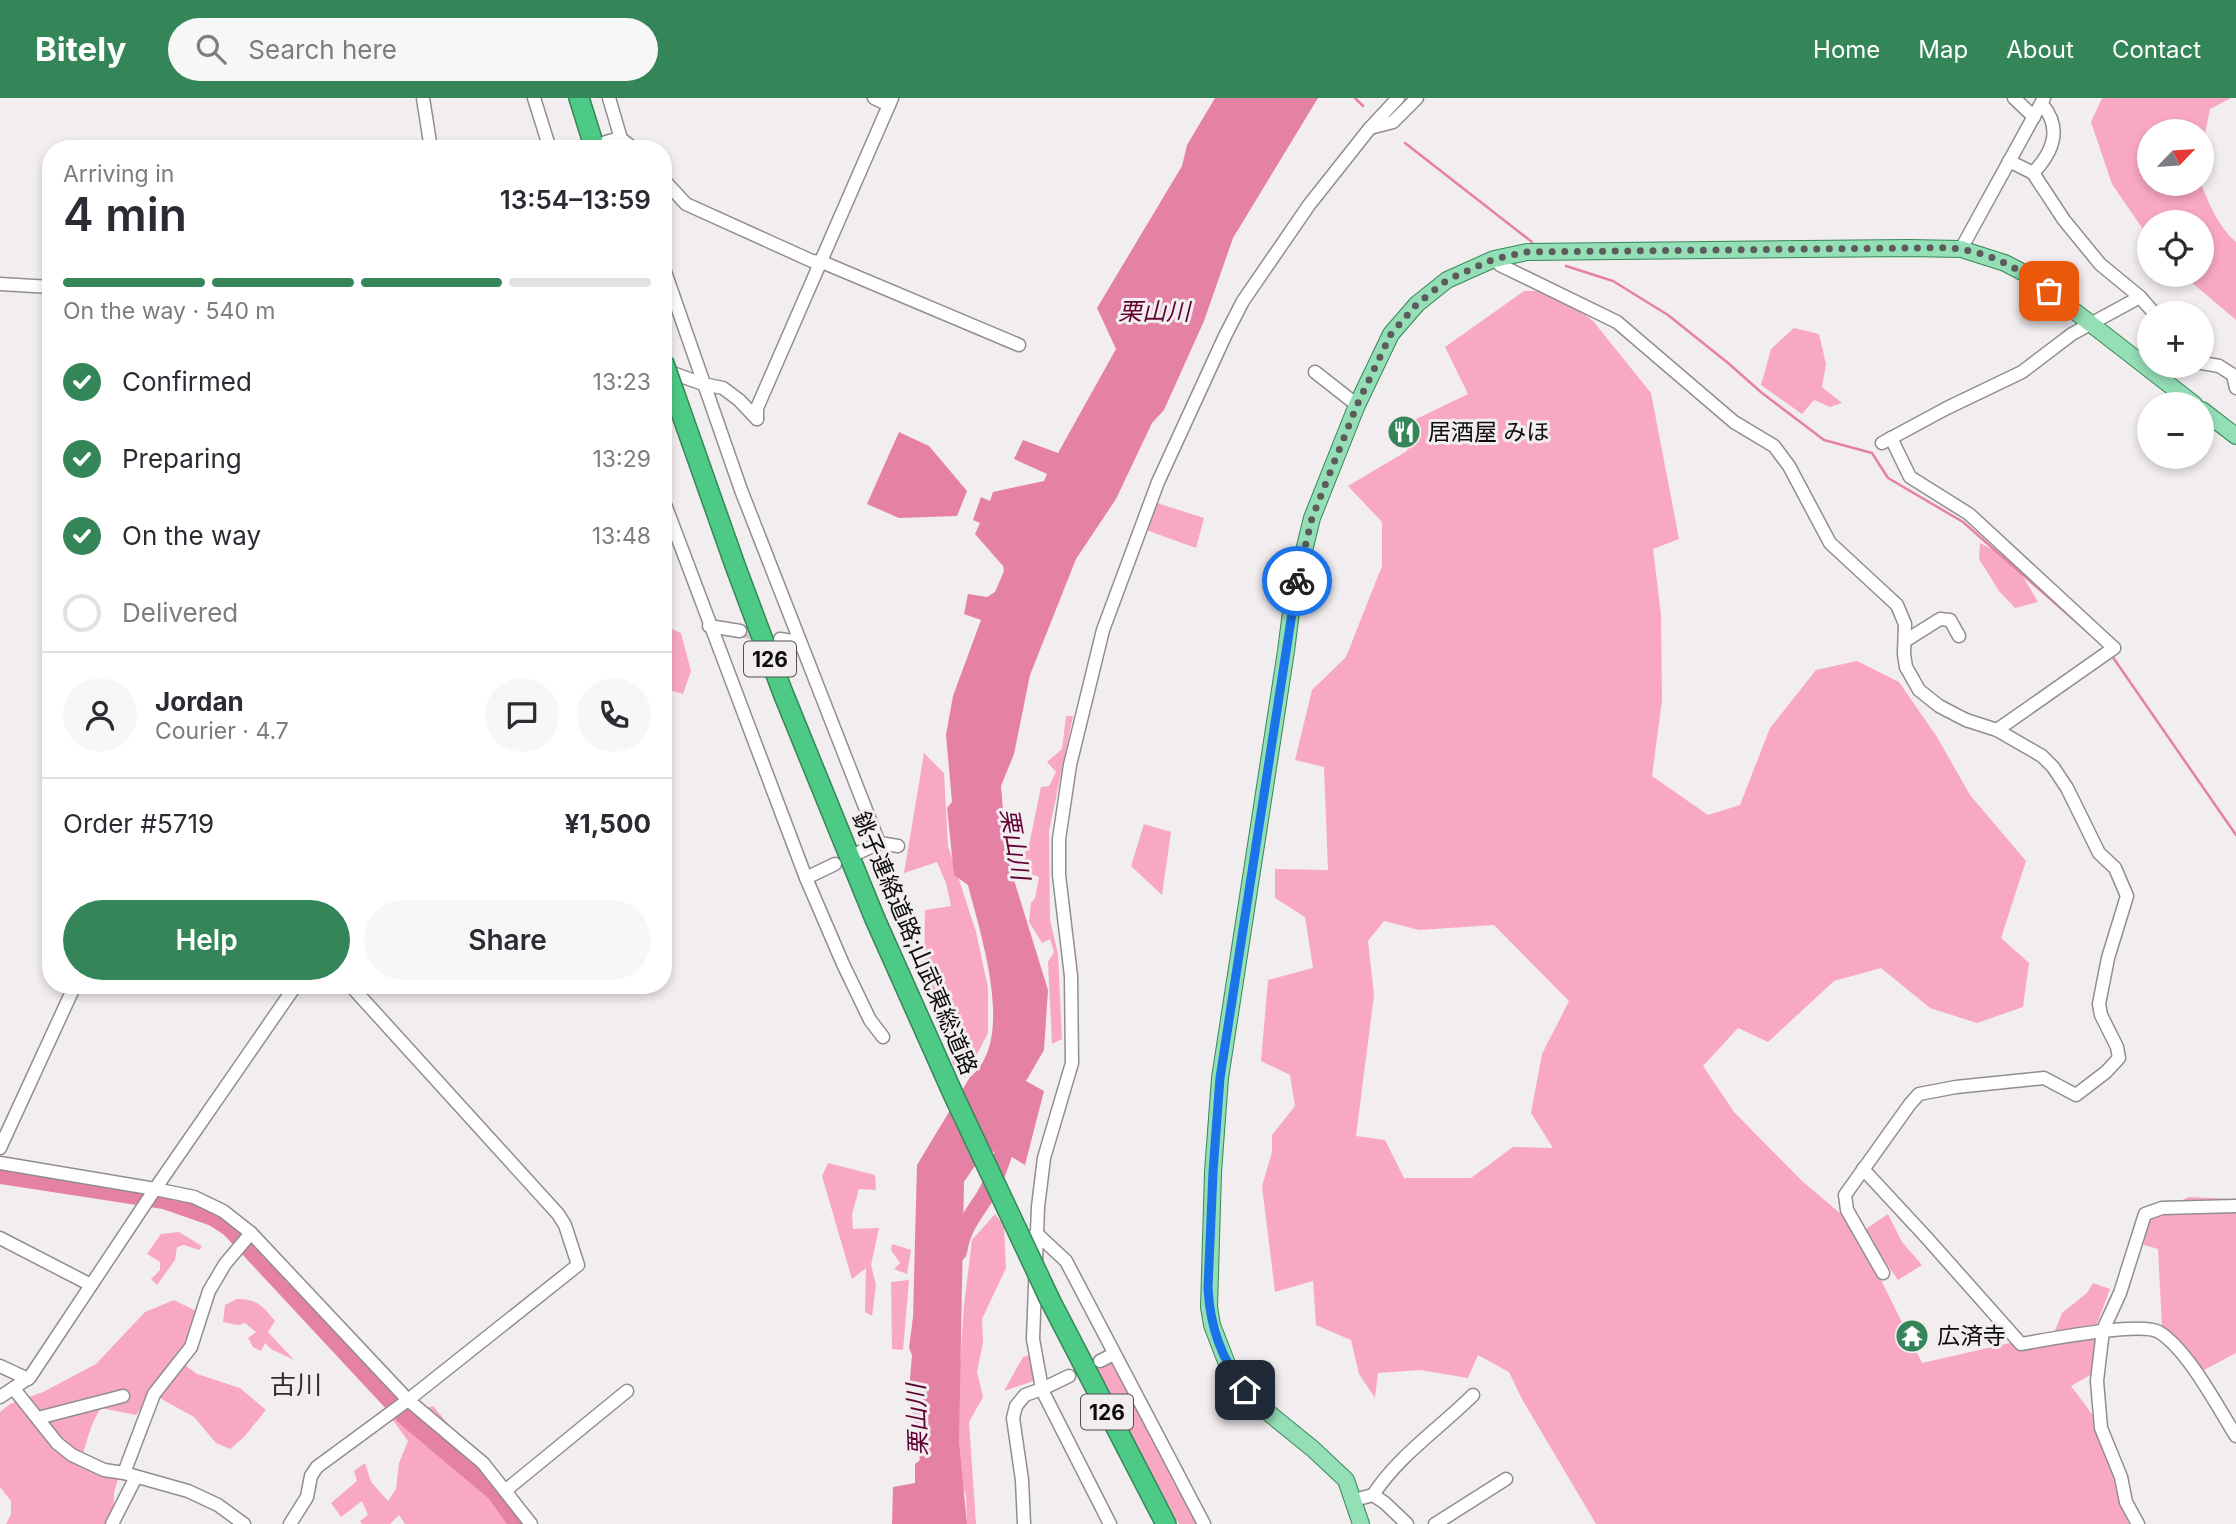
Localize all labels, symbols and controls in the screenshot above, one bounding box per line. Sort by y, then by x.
search box [168,18,658,81]
text: Bitely [35,29,126,69]
icon: search [192,30,230,68]
text: Search here [248,34,397,65]
text: Home [1813,35,1880,64]
text: Map [1918,35,1968,64]
text: About [2006,35,2074,64]
text: Contact [2112,35,2201,64]
north arrow [2137,119,2214,196]
map controls [2137,119,2214,469]
text: Arriving in [63,160,174,188]
text: 13:54–13:59 [500,184,651,215]
text: 4 min [63,186,187,242]
button: locate [2137,210,2214,287]
pin [2019,261,2079,321]
icon: bag [2030,272,2068,310]
text: On the way · 540 m [63,297,276,325]
water label: 栗山川 [1118,297,1193,326]
button: + [2137,301,2214,378]
icon: check [63,363,101,401]
text: Confirmed [122,366,252,397]
text: 13:23 [593,368,651,396]
button: − [2137,392,2214,469]
restaurant icon: 居酒屋 みほ [1385,413,1423,451]
place label: 居酒屋 みほ [1428,418,1549,446]
icon: check [63,440,101,478]
text: Preparing [122,443,242,474]
text: 13:29 [593,445,651,473]
icon: check [63,517,101,555]
text: On the way [122,520,261,551]
text: 13:48 [592,522,651,550]
courier [1262,546,1332,616]
icon: bike [1278,562,1316,600]
text: Delivered [122,597,238,628]
road number: 126 [744,642,796,676]
button: person [63,678,137,752]
button: chat [485,678,559,752]
button: phone [577,678,651,752]
text: Jordan [155,686,244,717]
text: Courier · 4.7 [155,717,289,745]
water label: 栗山川 [994,806,1036,885]
street label: 銚子連絡道路;山武東総道路 [847,807,983,1079]
text: Order #5719 [63,808,214,839]
text: ¥1,500 [565,808,651,839]
button: Help [63,900,350,980]
button: Share [364,900,651,980]
temple icon: 広済寺 [1893,1317,1931,1355]
place label: 広済寺 [1937,1322,2006,1350]
pin [1215,1360,1275,1420]
district label: 古川 [270,1369,322,1400]
icon: home [1226,1371,1264,1409]
water label: 栗山川 [901,1381,933,1456]
road number: 126 [1081,1394,1133,1430]

